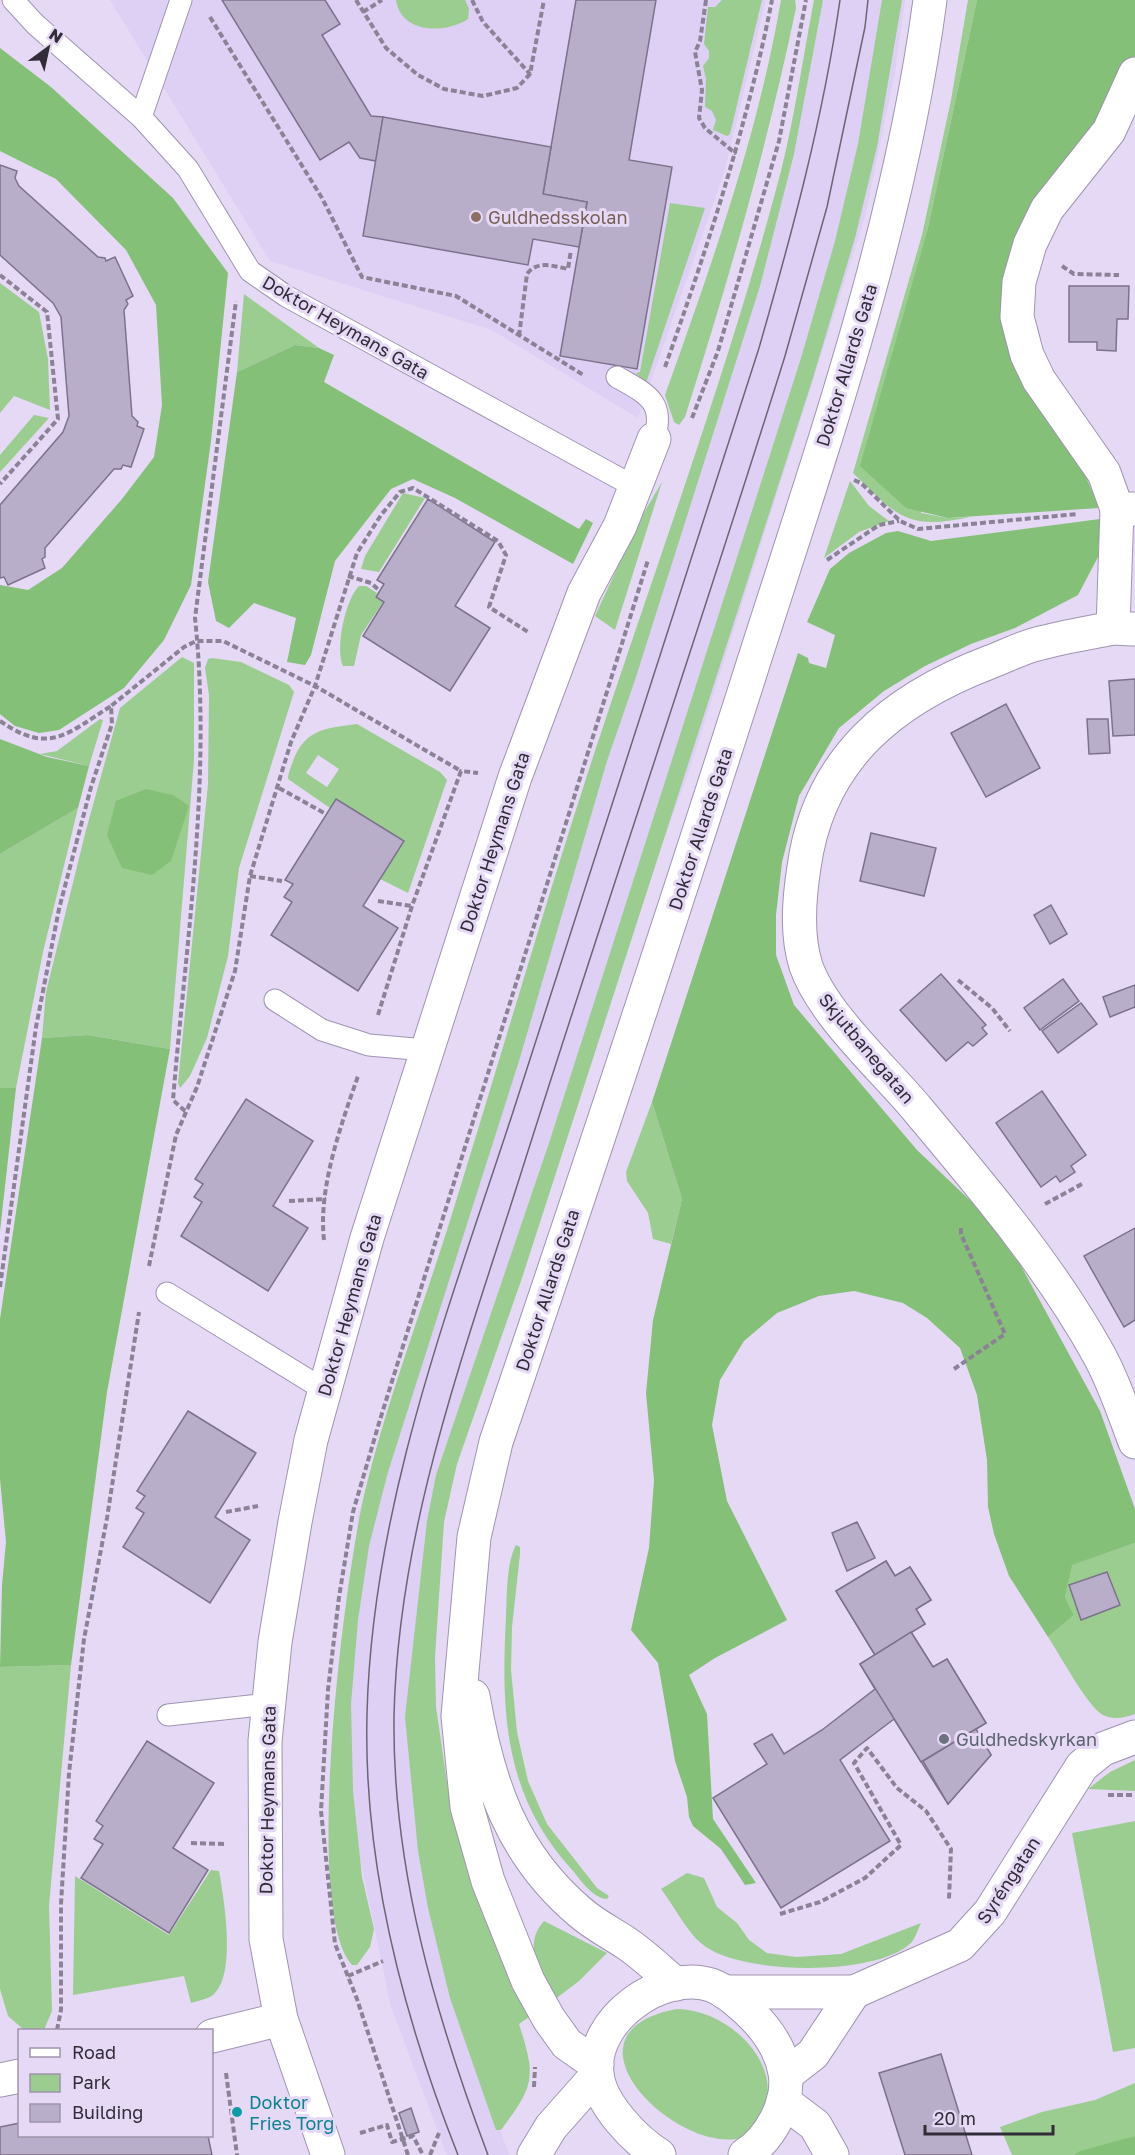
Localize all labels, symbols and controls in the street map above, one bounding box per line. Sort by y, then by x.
north arrow [18,18,78,78]
text: N [46,24,67,47]
place label: Guldhedsskolan [488,206,628,228]
marker: Guldhedsskolan [469,210,483,224]
street label: Doktor Heymans Gata [259,270,433,384]
street label: Doktor Allards Gata [811,281,881,449]
street label: Doktor Allards Gata [663,745,737,913]
street label: Doktor Heymans Gata [454,749,534,935]
street label: Skjutbanegatan [815,989,919,1107]
street label: Doktor Allards Gata [510,1206,584,1374]
street label: Doktor Heymans Gata [312,1211,386,1399]
street label: Doktor Heymans Gata [254,1706,280,1894]
place label: Guldhedskyrkan [956,1728,1097,1750]
marker: Guldhedskyrkan [937,1732,951,1746]
street label: Syréngatan [972,1832,1044,1928]
legend [18,2029,213,2137]
text: Road [72,2041,116,2063]
text: Park [72,2071,111,2093]
place label: Doktor Fries Torg [249,2091,334,2134]
scale bar [925,2098,1052,2136]
text: Building [72,2101,143,2123]
marker: Doktor Fries Torg [230,2105,244,2119]
text: 20 m [934,2107,976,2129]

